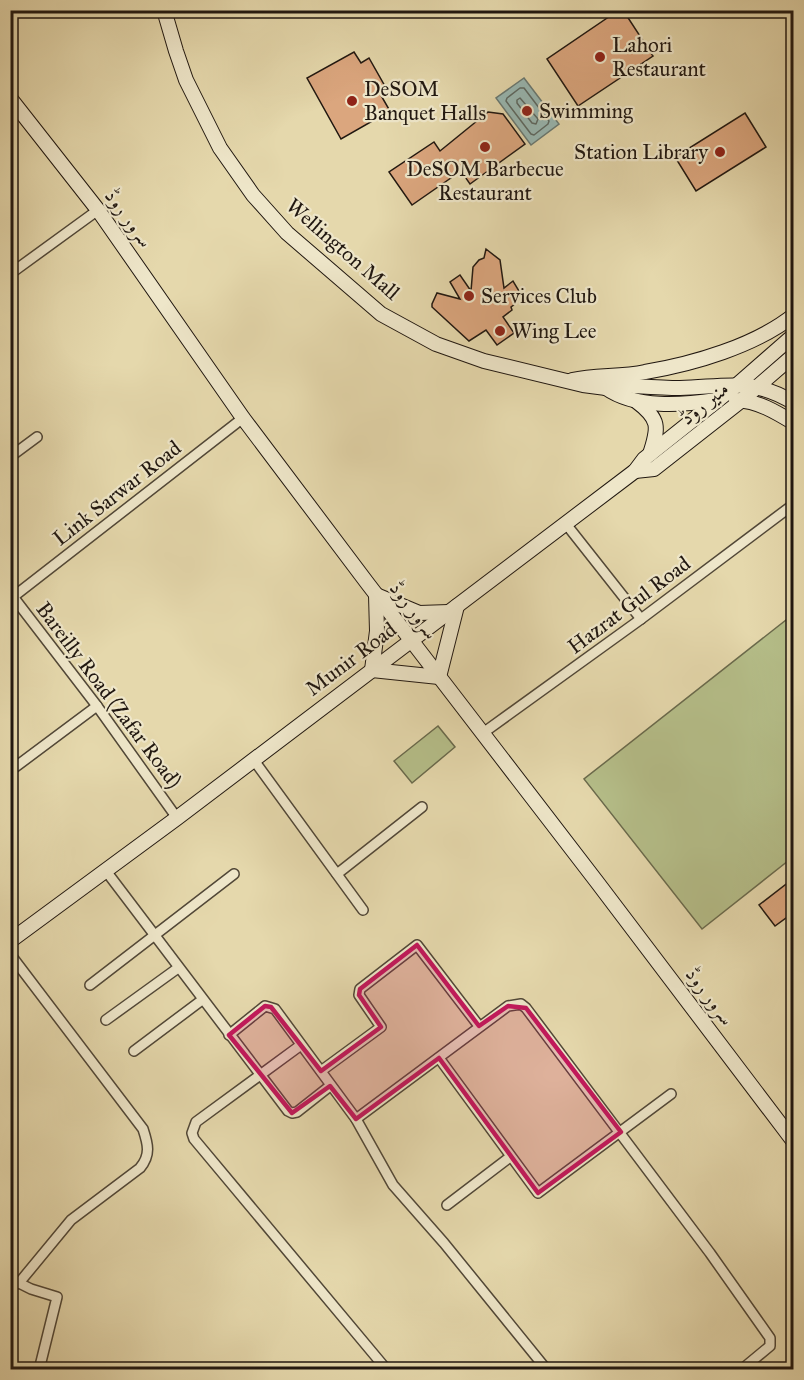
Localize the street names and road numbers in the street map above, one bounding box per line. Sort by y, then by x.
street label: سرور روڈ [98,184,159,253]
street label: Wellington Mall [281,193,405,306]
street label: منیر روڈ [674,375,734,431]
street label: Link Sarwar Road [48,435,187,551]
street label: Hazrat Gul Road [562,550,696,660]
street label: سرور روڈ [383,576,444,645]
street label: Bareilly Road (Zafar Road) [30,597,188,793]
street label: Munir Road [300,616,402,702]
street label: سرور روڈ [679,962,740,1031]

